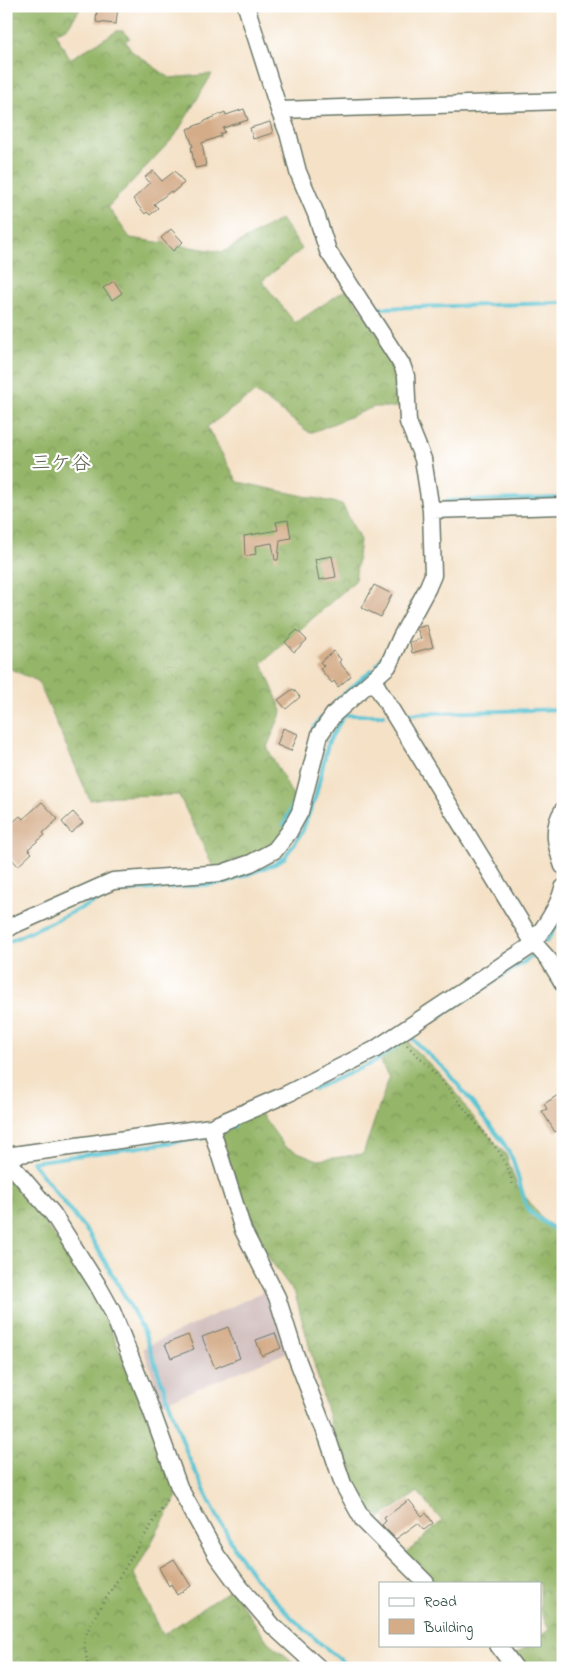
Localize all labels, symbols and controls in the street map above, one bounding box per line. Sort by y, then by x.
district label: 三ケ谷 [31,450,91,479]
legend [379,1582,542,1646]
text: Road [424,1591,457,1613]
text: Building [423,1617,473,1640]

